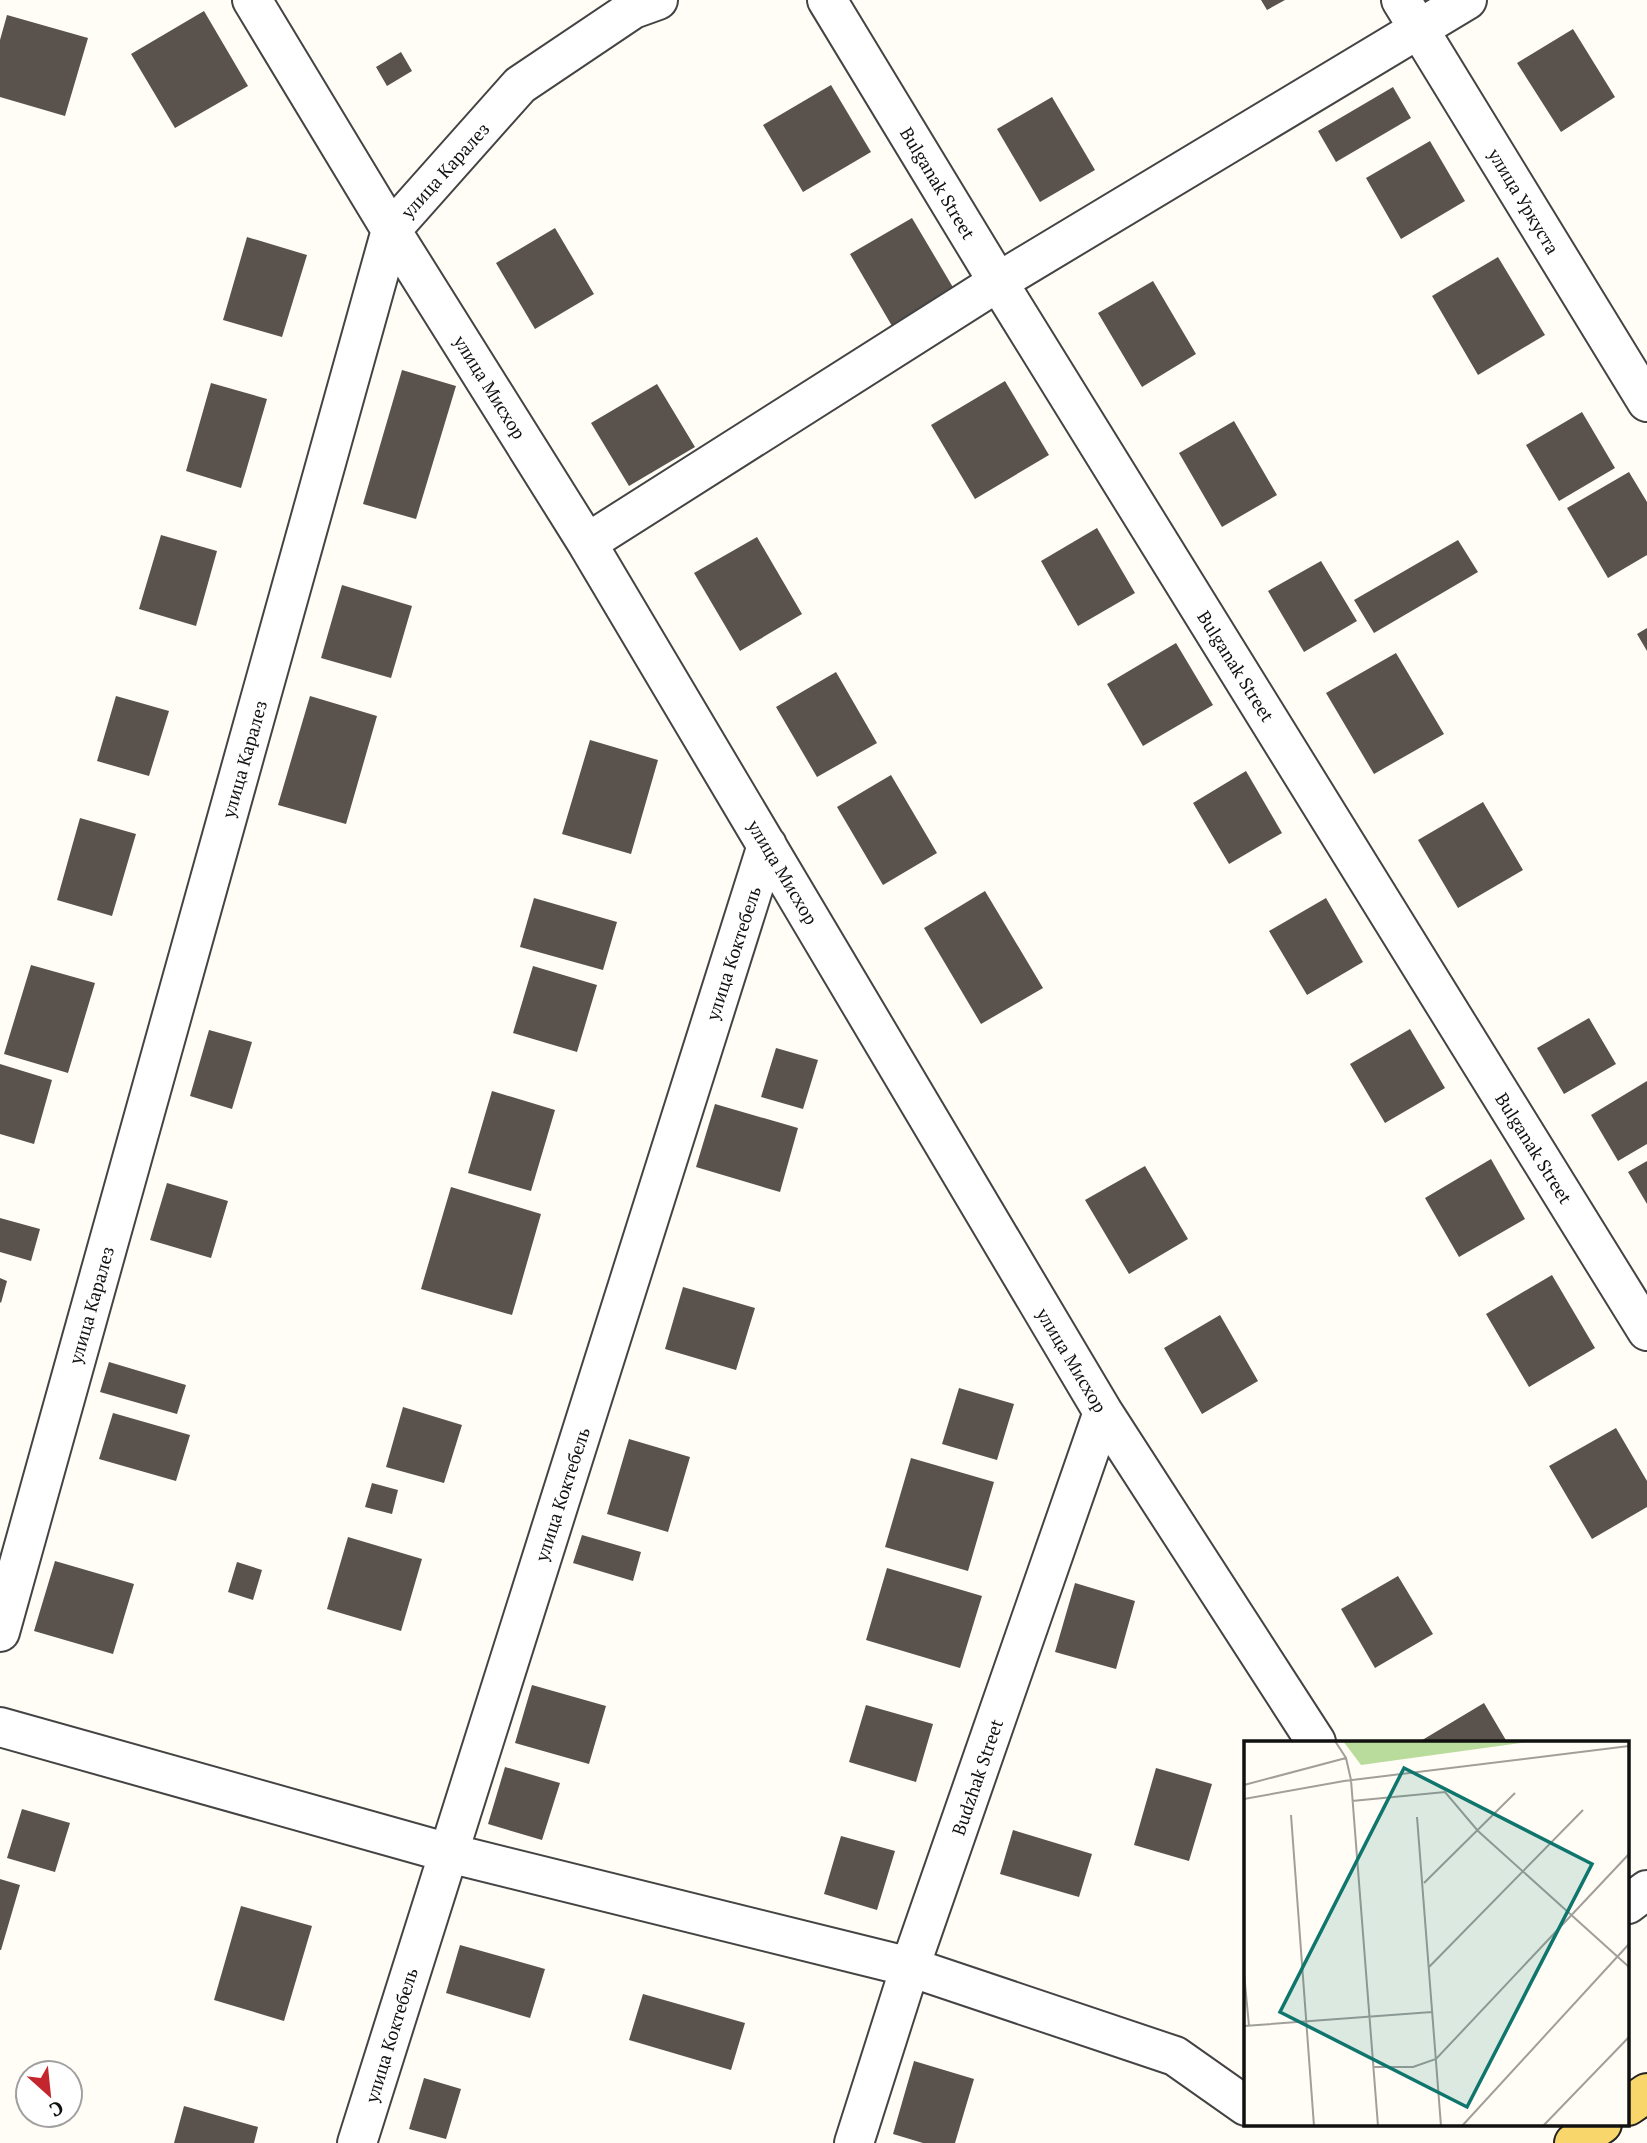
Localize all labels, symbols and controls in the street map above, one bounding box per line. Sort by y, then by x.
street label: улица Каралез [395,117,495,224]
street label: Bulganak Street [895,122,981,244]
street label: улица Уркуста [1483,143,1565,258]
street label: улица Мисхор [448,330,531,443]
street label: Bulganak Street [1192,606,1280,726]
street label: улица Каралез [215,697,272,822]
street label: улица Мисхор [742,814,824,929]
street label: улица Коктебель [700,883,766,1024]
street label: Bulganak Street [1490,1088,1578,1208]
street label: улица Каралез [62,1243,119,1368]
street label: улица Мисхор [1031,1302,1113,1417]
street label: улица Коктебель [529,1424,595,1565]
street label: Budzhak Street [946,1715,1008,1838]
inset map [1244,1741,1630,2126]
street label: улица Коктебель [359,1965,423,2106]
north arrow [14,2059,84,2129]
text: С [46,2096,68,2124]

